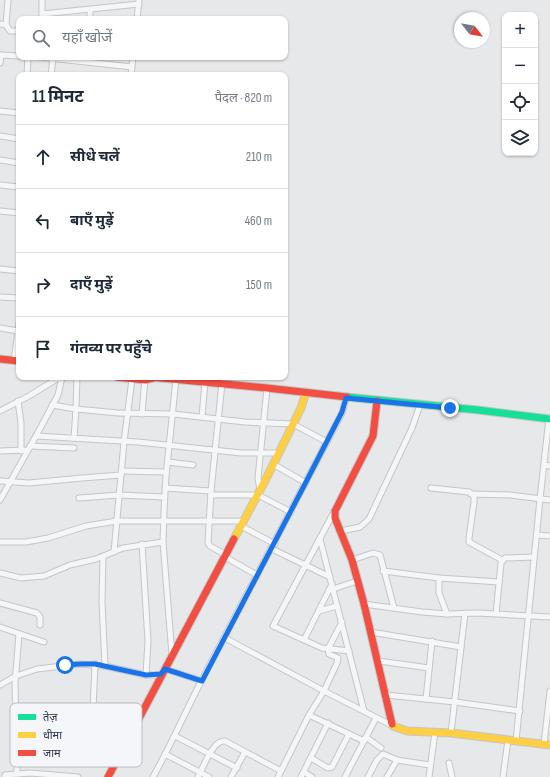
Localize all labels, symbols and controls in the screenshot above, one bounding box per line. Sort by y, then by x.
north arrow [454,12,490,48]
map controls [502,12,538,156]
button: + [502,12,538,48]
search box [16,16,288,60]
icon: search [30,27,52,49]
text: यहाँ खोजें [62,28,112,47]
button: − [502,48,538,84]
button: locate [502,84,538,120]
text: 11 मिनट [32,87,84,107]
text: पैदल · 820 m [215,90,272,106]
button: layers [502,120,538,156]
icon: ahead [32,146,54,168]
text: सीधे चलें [70,147,120,166]
text: 210 m [246,149,272,165]
icon: left [32,210,54,232]
text: बाएँ मुड़ें [70,211,113,230]
text: 460 m [245,213,272,229]
icon: right [32,274,54,296]
text: दाएँ मुड़ें [70,275,113,294]
text: 150 m [246,277,272,293]
icon: arrive [32,338,54,360]
text: गंतव्य पर पहुँचे [70,339,152,358]
route end [441,399,459,417]
route start [56,656,74,674]
legend [10,703,142,767]
text: तेज़ [43,711,58,724]
text: धीमा [43,729,62,742]
text: जाम [43,747,61,760]

